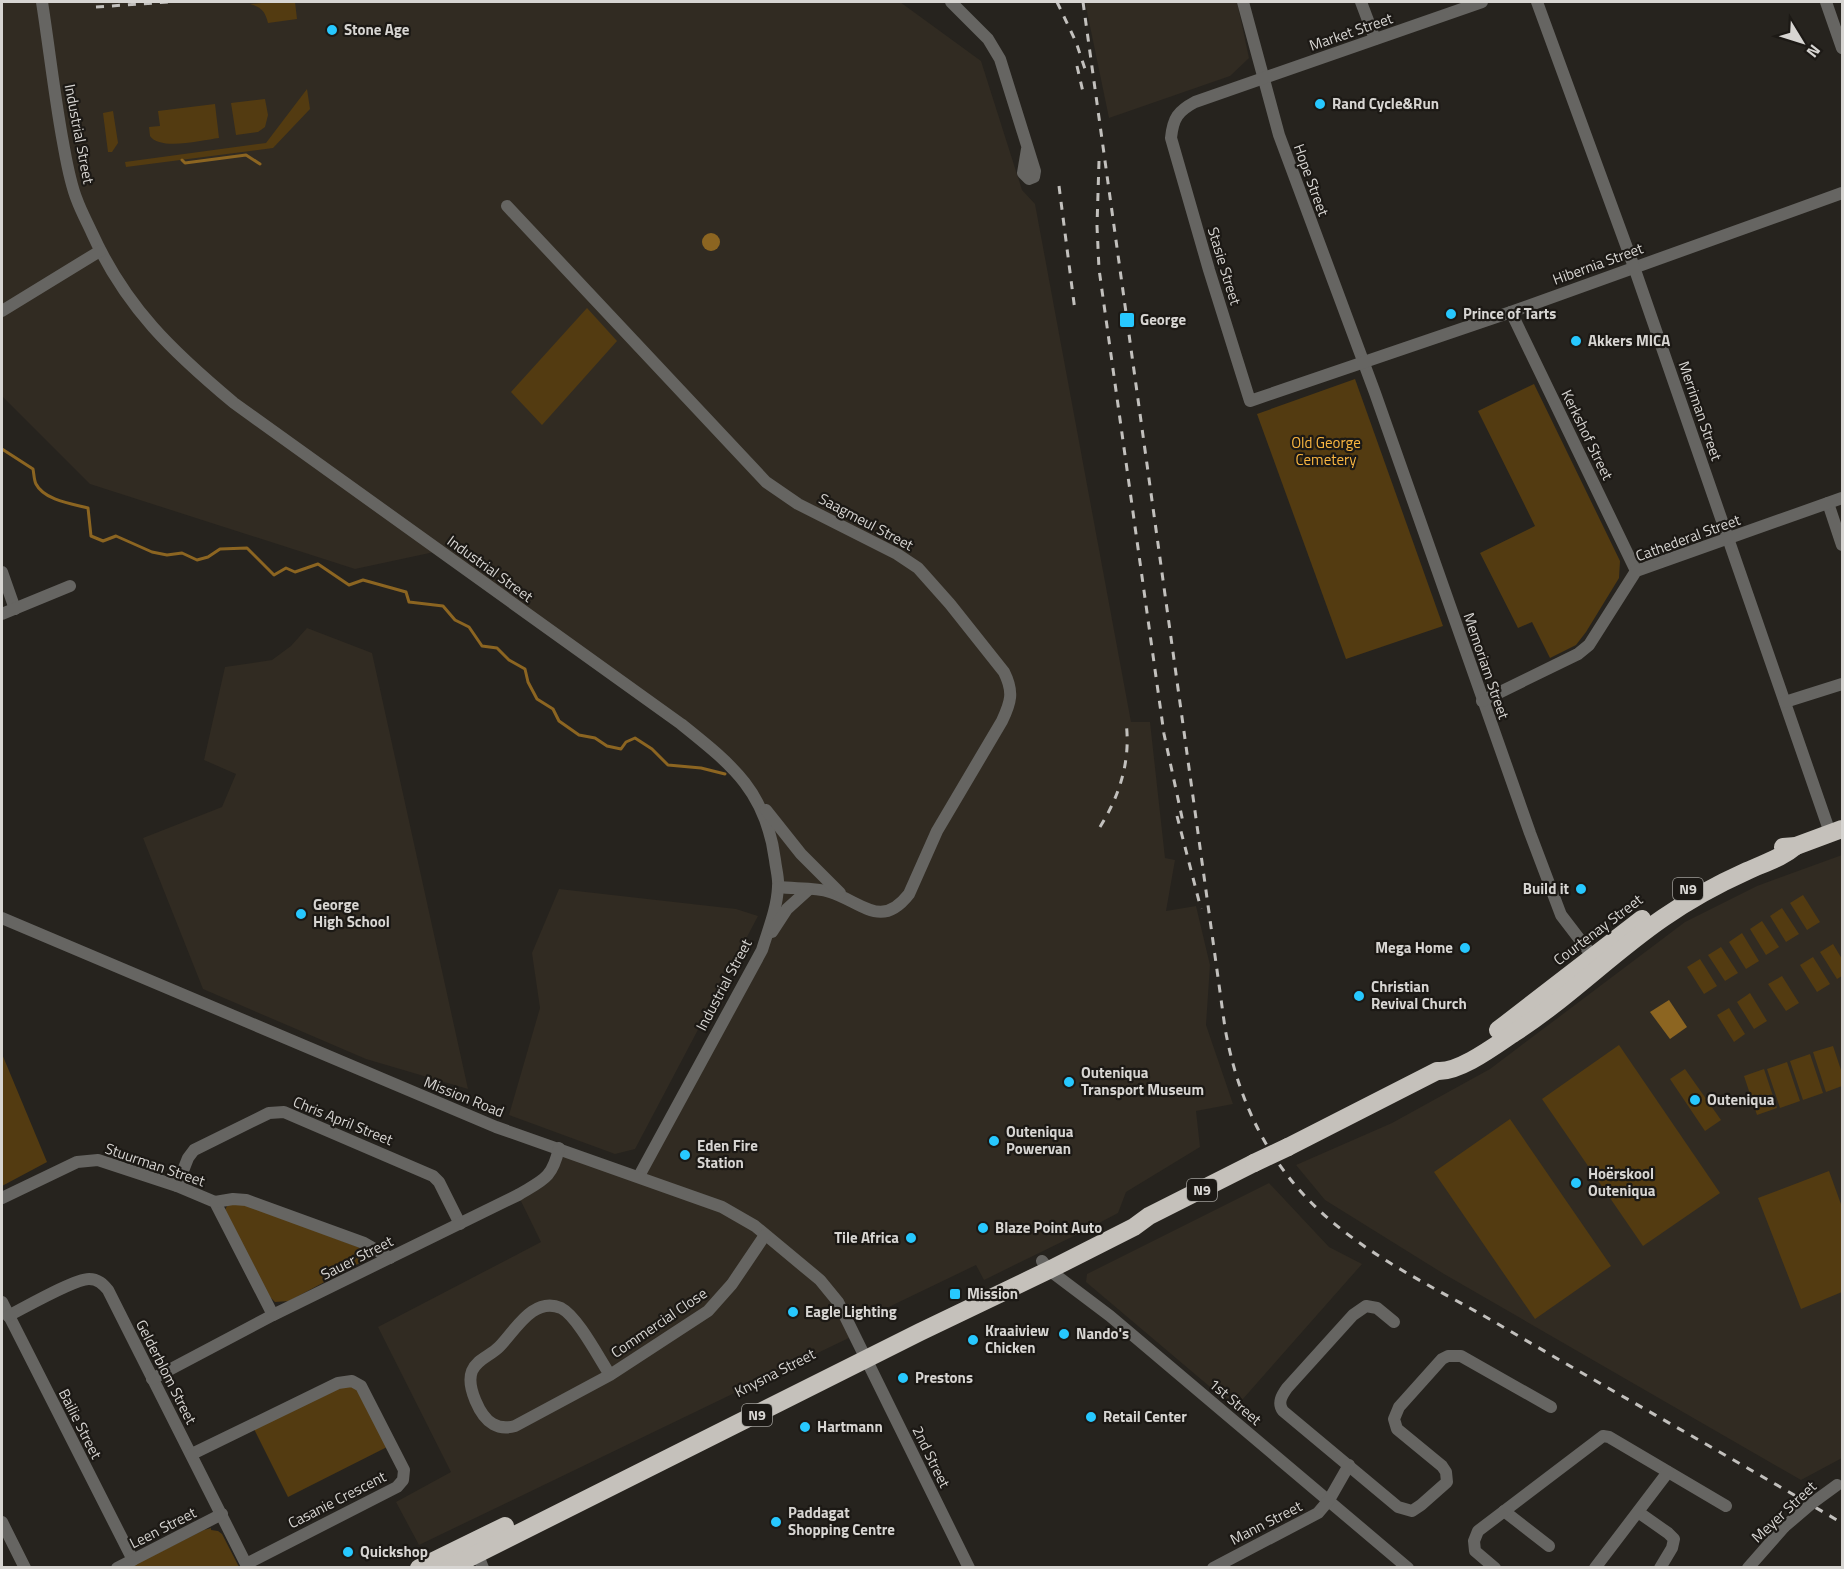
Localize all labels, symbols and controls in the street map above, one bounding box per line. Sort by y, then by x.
street label: Market Street [1306,6,1396,57]
north arrow [1772,12,1832,72]
place label: Stone Age [344,18,410,41]
marker: Stone Age [325,23,339,37]
text: N [1801,39,1827,63]
street label: Industrial Street [59,82,101,187]
place label: Rand Cycle&Run [1332,92,1439,115]
marker: Rand Cycle&Run [1313,97,1327,111]
street label: Hope Street [1288,140,1335,220]
street label: Stasie Street [1202,224,1247,308]
street label: Hibernia Street [1549,236,1647,291]
place label: Prince of Tarts [1463,302,1556,325]
marker: Prince of Tarts [1444,307,1458,321]
place label: George [1140,308,1186,331]
marker: George [1118,311,1136,329]
place label: Akkers MICA [1588,329,1670,352]
marker: Akkers MICA [1569,334,1583,348]
street label: Merriman Street [1673,358,1728,464]
street label: Kerkshof Street [1556,386,1620,485]
park label: Old George Cemetery [1291,431,1361,471]
street label: Saagmeul Street [815,487,918,557]
street label: Cathederal Street [1632,508,1744,567]
street label: Industrial Street [443,530,539,608]
street label: Memoriam Street [1458,610,1516,723]
place label: Build it [1523,877,1570,900]
road number: N9 [1673,878,1703,900]
marker: Build it [1574,882,1588,896]
street label: Courtenay Street [1548,888,1648,971]
place label: George High School [313,893,390,933]
marker: George High School [294,907,308,921]
street label: Industrial Street [690,934,758,1035]
place label: Mega Home [1375,936,1453,959]
marker: Mega Home [1458,941,1472,955]
place label: Christian Revival Church [1371,975,1467,1015]
marker: Christian Revival Church [1352,989,1366,1003]
place label: Outeniqua Transport Museum [1081,1061,1204,1101]
street label: Mission Road [421,1070,508,1123]
marker: Outeniqua Transport Museum [1062,1075,1076,1089]
place label: Outeniqua [1707,1088,1775,1111]
street label: Chris April Street [290,1090,397,1151]
marker: Outeniqua [1688,1093,1702,1107]
place label: Outeniqua Powervan [1006,1120,1074,1160]
place label: Eden Fire Station [697,1134,758,1174]
marker: Outeniqua Powervan [987,1134,1001,1148]
street label: Stuurman Street [102,1137,209,1193]
marker: Eden Fire Station [678,1148,692,1162]
place label: Hoërskool Outeniqua [1588,1162,1656,1202]
marker: Hoërskool Outeniqua [1569,1176,1583,1190]
road number: N9 [1187,1179,1217,1201]
place label: Blaze Point Auto [995,1216,1102,1239]
marker: Blaze Point Auto [976,1221,990,1235]
place label: Tile Africa [834,1226,899,1249]
street label: Sauer Street [317,1229,398,1286]
marker: Tile Africa [904,1231,918,1245]
street label: Commercial Close [606,1282,712,1363]
place label: Mission [967,1282,1018,1305]
marker: Mission [948,1287,962,1301]
place label: Eagle Lighting [805,1300,897,1323]
marker: Eagle Lighting [786,1305,800,1319]
street label: Gelderblom Street [130,1315,203,1429]
place label: Kraaiview Chicken [985,1319,1050,1359]
place label: Nando's [1076,1322,1129,1345]
marker: Nando's [1057,1327,1071,1341]
marker: Kraaiview Chicken [966,1333,980,1347]
street label: Knysna Street [730,1342,820,1403]
place label: Prestons [915,1366,973,1389]
marker: Prestons [896,1371,910,1385]
street label: 1st Street [1204,1373,1267,1431]
street label: Bailie Street [53,1385,108,1464]
road number: N9 [742,1404,772,1426]
place label: Retail Center [1103,1405,1187,1428]
marker: Retail Center [1084,1410,1098,1424]
place label: Hartmann [817,1415,883,1438]
marker: Hartmann [798,1420,812,1434]
street label: 2nd Street [907,1422,957,1492]
street label: Casanie Crescent [284,1465,390,1534]
street label: Meyer Street [1746,1475,1822,1548]
street label: Mann Street [1226,1494,1306,1551]
street label: Leen Street [125,1501,201,1554]
place label: Paddagat Shopping Centre [788,1501,895,1541]
marker: Paddagat Shopping Centre [769,1515,783,1529]
place label: Quickshop [360,1540,428,1563]
marker: Quickshop [341,1545,355,1559]

